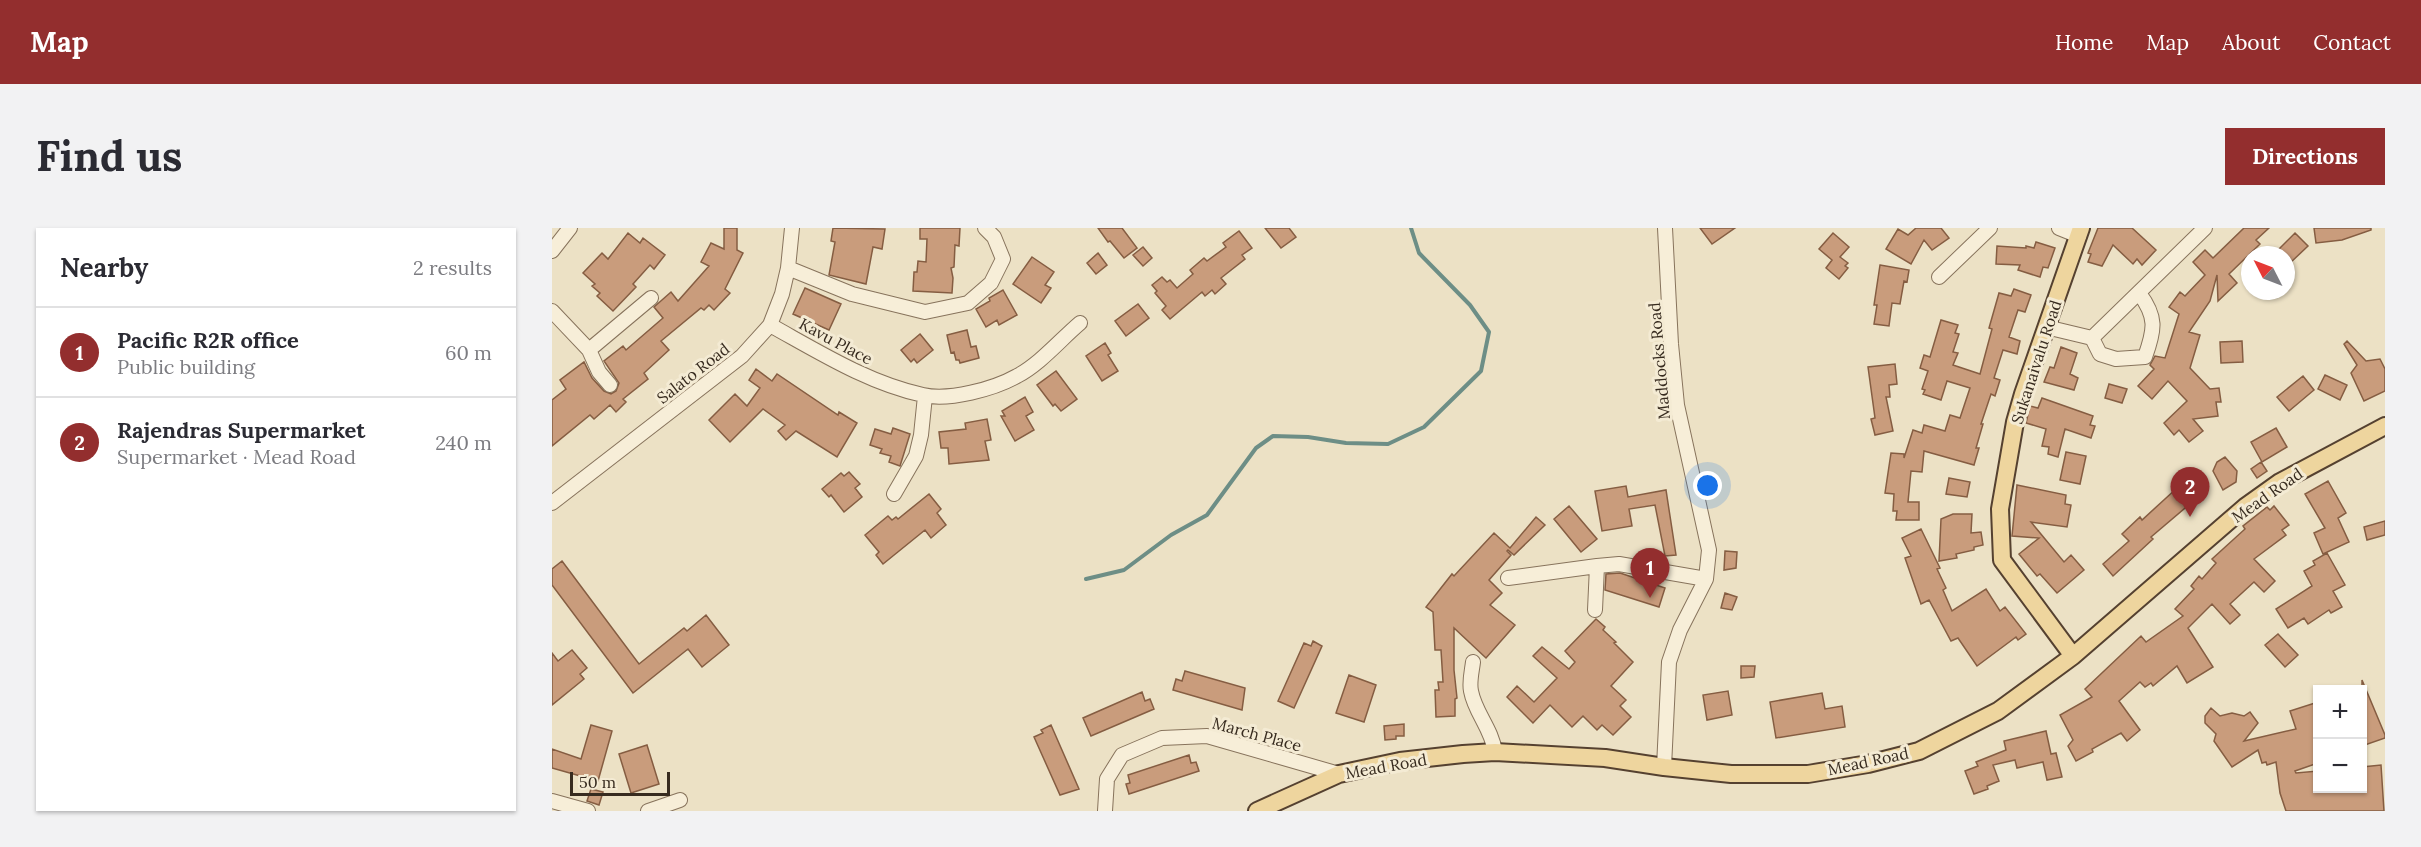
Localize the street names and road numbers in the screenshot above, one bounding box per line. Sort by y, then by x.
street label: Sukanaivalu Road [2007,297,2066,427]
street label: Maddocks Road [1644,301,1674,420]
street label: Kavu Place [796,313,876,369]
street label: Salato Road [653,338,734,408]
street label: Mead Road [2228,463,2307,527]
street label: March Place [1210,713,1304,756]
street label: Mead Road [1826,743,1911,779]
street label: Mead Road [1344,749,1429,783]

